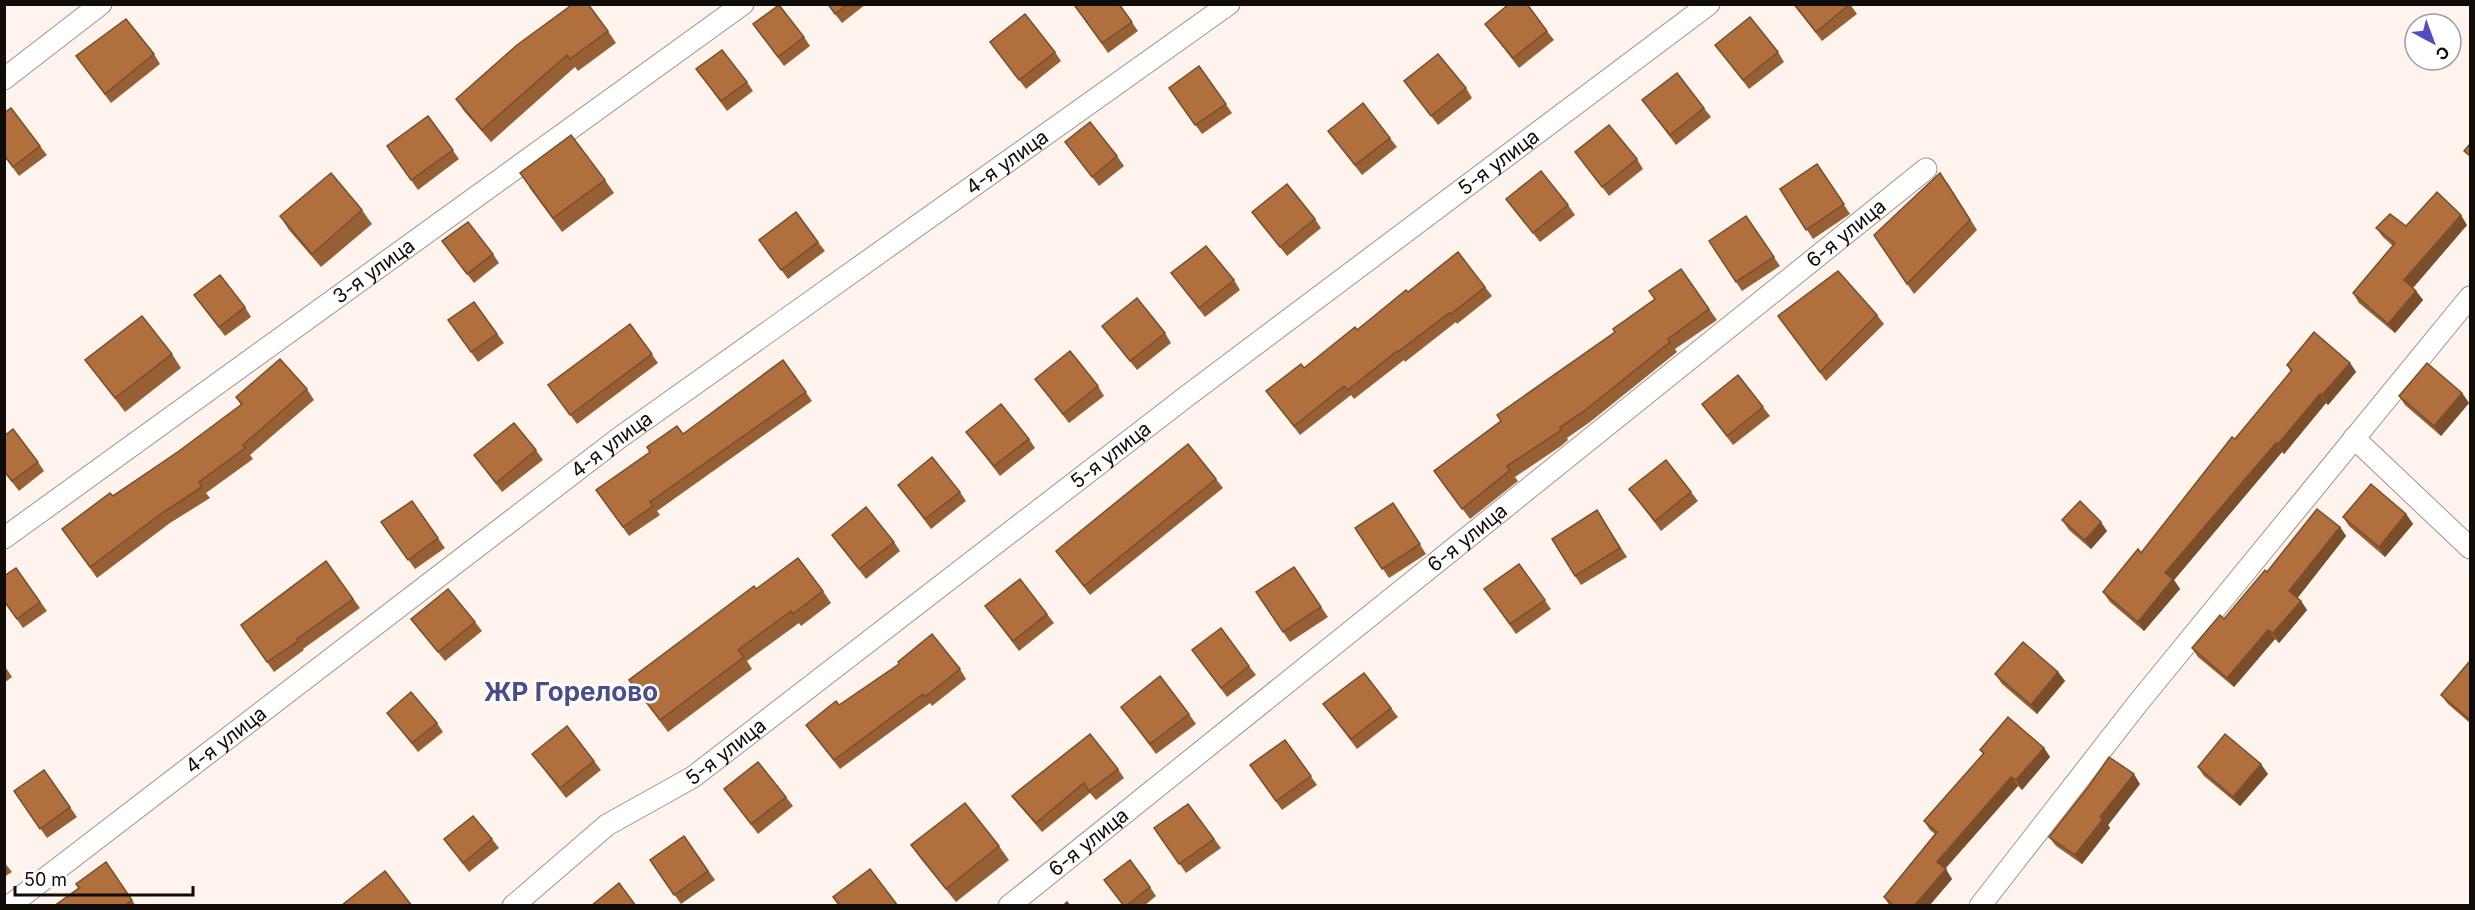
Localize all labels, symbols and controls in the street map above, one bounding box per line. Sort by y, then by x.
north arrow [2403,12,2463,72]
text: С [2432,42,2454,65]
street label: 4-я улица [961,124,1053,199]
street label: 5-я улица [1453,124,1544,200]
street label: 6-я улица [1802,194,1891,272]
street label: 3-я улица [328,233,419,309]
street label: 4-я улица [566,406,657,483]
street label: 5-я улица [1066,416,1156,493]
street label: 6-я улица [1423,498,1512,577]
district label: ЖР Горелово [484,676,658,707]
street label: 4-я улица [180,701,271,778]
street label: 5-я улица [681,713,771,790]
street label: 6-я улица [1044,803,1133,881]
scale bar [15,859,194,897]
text: 50 m [24,869,67,890]

